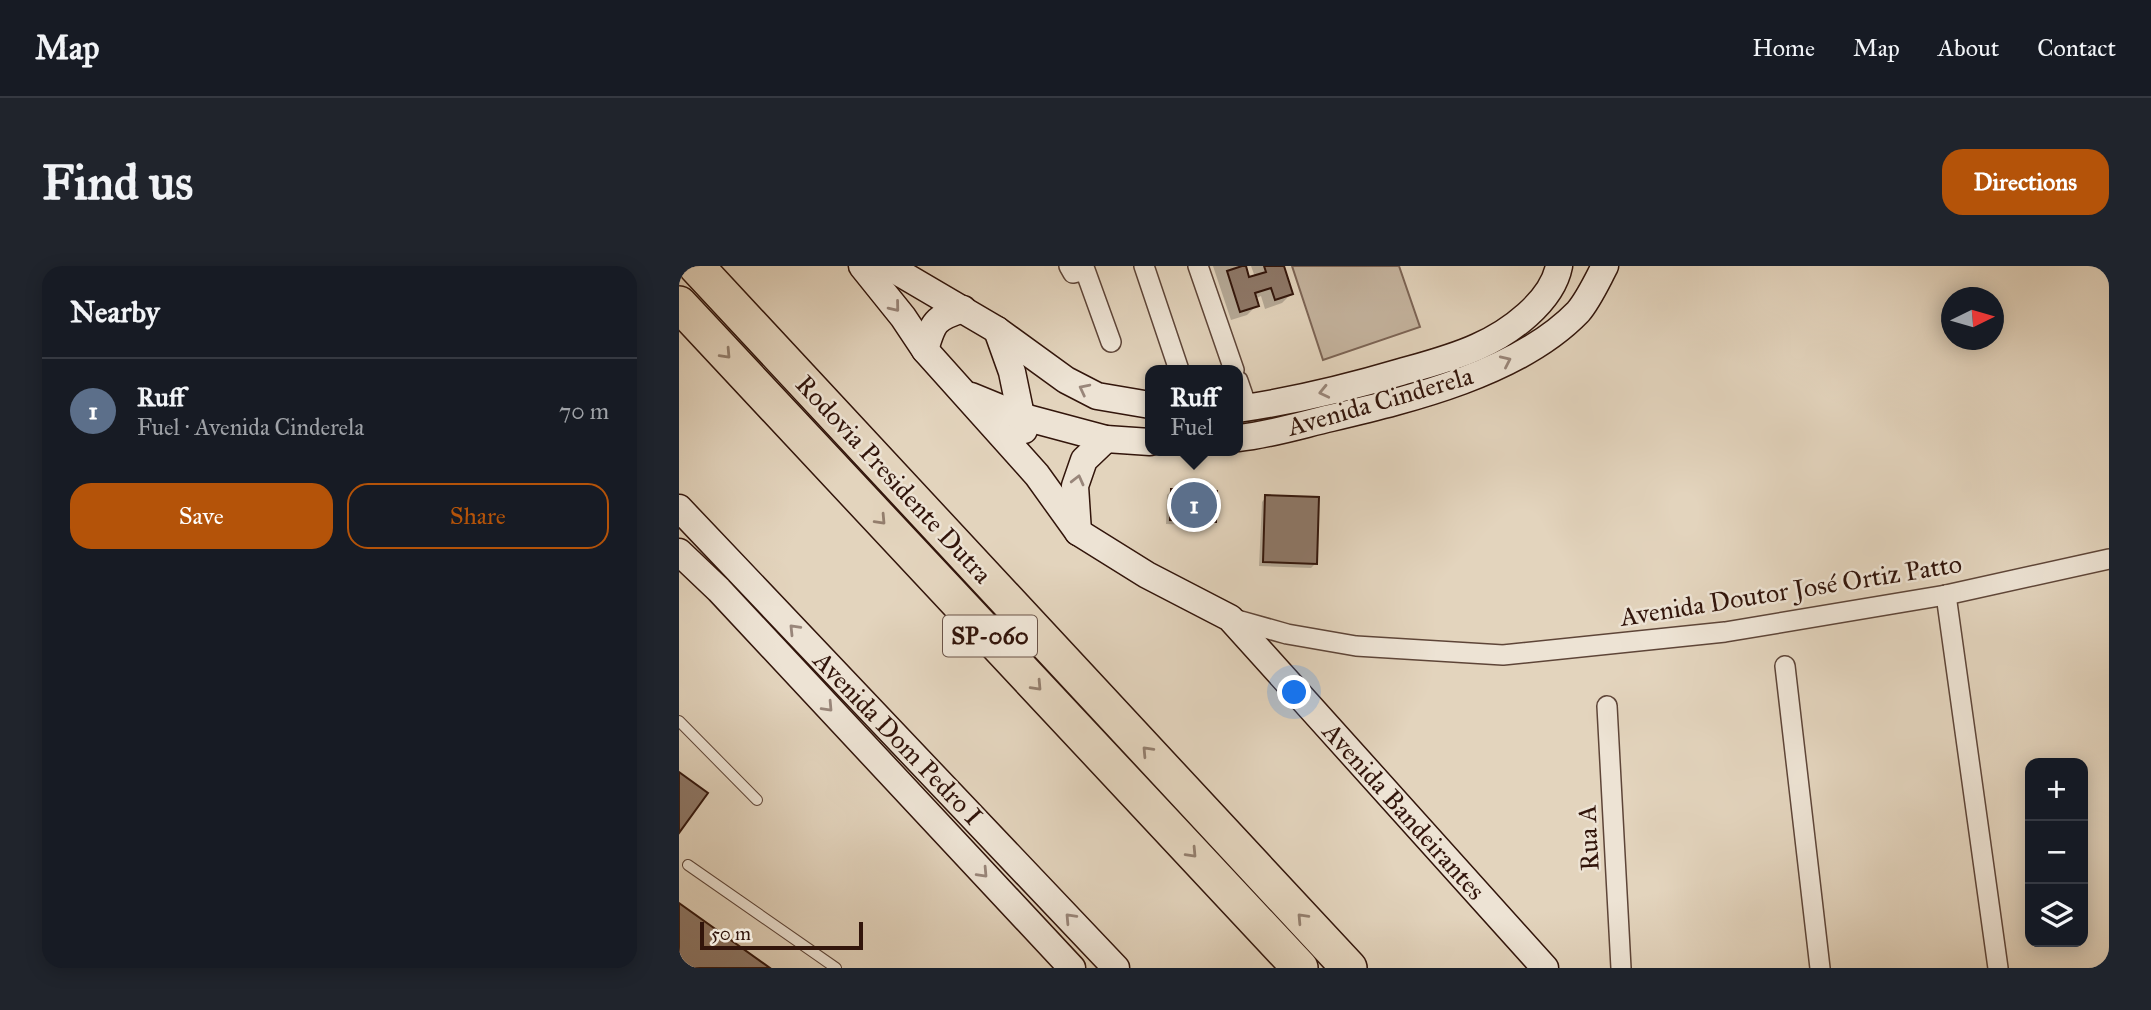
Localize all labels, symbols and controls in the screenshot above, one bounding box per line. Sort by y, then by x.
text: Map [35,28,99,68]
text: Home [1752,33,1815,63]
text: Map [1853,33,1900,63]
text: About [1938,33,1999,63]
text: Contact [2037,33,2116,63]
button: Directions [1942,149,2109,215]
text: Find us [42,153,193,212]
north arrow [1941,287,2004,350]
text: Nearby [70,294,160,330]
one-way arrow [887,298,899,311]
one-way arrow [717,346,730,359]
one-way arrow [1499,355,1511,369]
street label: Avenida Cinderela [1283,359,1476,443]
popup [1145,365,1243,456]
street label: Rodovia Presidente Dutra [789,368,999,590]
text: Ruff [137,381,184,413]
text: Ruff [1170,381,1218,413]
one-way arrow [1079,384,1092,398]
one-way arrow [1318,384,1330,398]
text: 1 [88,397,98,425]
text: 70 m [559,397,609,425]
text: Fuel · Avenida Cinderela [137,413,364,441]
text: Fuel [1170,413,1213,441]
one-way arrow [1070,475,1084,487]
pin: 1 [1171,479,1217,531]
button: Save [70,483,333,549]
button: Share [347,483,609,549]
one-way arrow [873,512,885,525]
street label: Avenida Doutor José Ortiz Patto [1617,547,1964,633]
road number: SP-060 [943,615,1037,656]
one-way arrow [790,624,803,637]
street label: Avenida Dom Pedro I [806,644,989,832]
your location [1277,675,1311,709]
one-way arrow [1028,678,1041,691]
one-way arrow [820,699,832,712]
street label: Avenida Bandeirantes [1315,715,1492,906]
one-way arrow [1143,746,1156,759]
map controls [2025,758,2088,947]
button: + [2025,758,2088,821]
street label: Rua A [1570,804,1606,872]
button: − [2025,821,2088,884]
one-way arrow [1184,844,1196,857]
one-way arrow [975,865,987,878]
button: layers [2025,884,2088,947]
one-way arrow [1066,913,1078,926]
one-way arrow [1298,913,1311,926]
scale bar [700,919,863,951]
text: 50 m [711,922,751,945]

